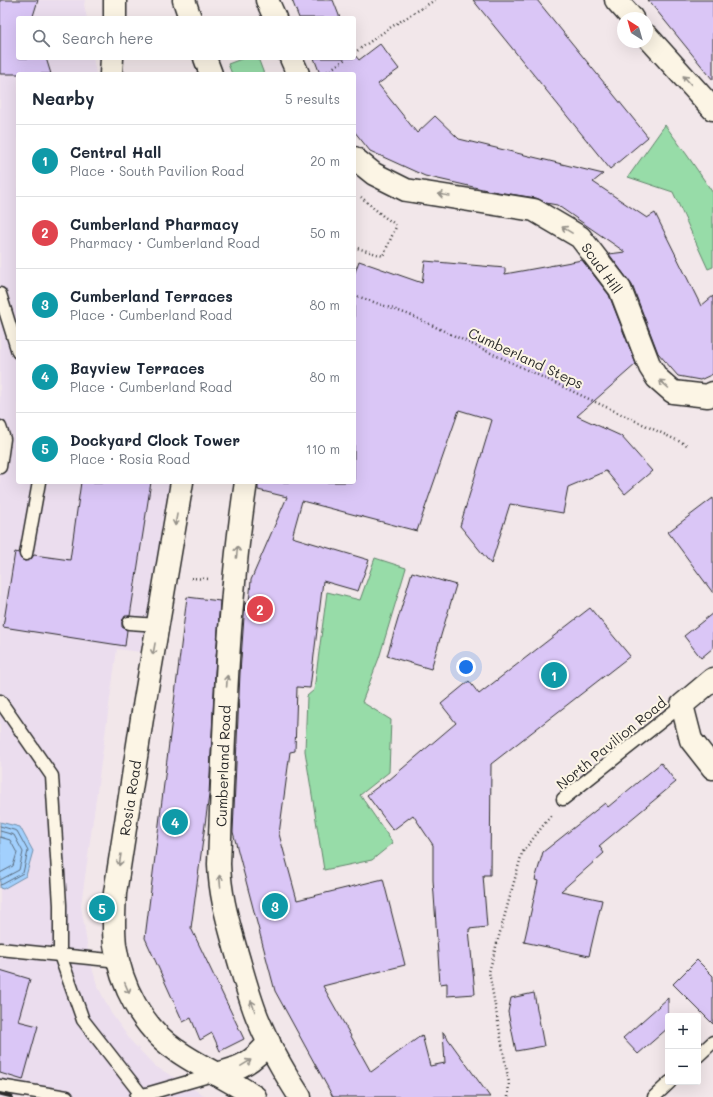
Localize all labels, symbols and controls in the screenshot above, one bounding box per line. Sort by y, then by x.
north arrow [617,12,653,48]
search box [16,16,356,60]
icon: search [30,27,52,49]
text: Search here [62,28,153,48]
one-way arrow [682,75,691,86]
text: Nearby [32,87,94,109]
text: 5 results [285,90,340,107]
text: Central Hall [70,142,161,162]
text: 1 [42,152,48,169]
text: 20 m [310,152,340,169]
text: Place · South Pavilion Road [70,162,244,179]
one-way arrow [438,191,451,199]
text: Cumberland Pharmacy [70,214,239,234]
text: 2 [41,224,49,241]
text: 50 m [310,224,340,241]
one-way arrow [561,225,573,233]
text: Pharmacy · Cumberland Road [70,234,260,251]
street label: Scud Hill [577,239,627,297]
text: Cumberland Terraces [70,286,233,306]
text: 3 [41,296,49,313]
text: 80 m [310,296,340,313]
text: Place · Cumberland Road [70,306,232,323]
street label: Cumberland Steps [465,323,587,393]
text: Bayview Terraces [70,358,205,378]
text: 4 [41,368,49,385]
text: 80 m [310,368,340,385]
text: Place · Cumberland Road [70,378,232,395]
one-way arrow [659,380,669,389]
text: Dockyard Clock Tower [70,430,240,450]
text: 5 [41,440,49,457]
text: 110 m [306,440,340,457]
text: Place · Rosia Road [70,450,190,467]
one-way arrow [172,514,180,527]
one-way arrow [234,546,241,559]
pin: 2 [247,594,273,624]
one-way arrow [150,642,158,655]
your location [456,657,476,677]
pin: 1 [541,660,567,690]
one-way arrow [224,675,231,688]
street label: North Pavilion Road [552,693,670,793]
street label: Cumberland Road [211,705,235,827]
street label: Rosia Road [115,759,145,837]
pin: 4 [162,807,188,837]
one-way arrow [116,853,124,866]
one-way arrow [216,875,224,888]
pin: 3 [262,891,288,921]
pin: 5 [89,893,115,923]
one-way arrow [124,981,131,993]
one-way arrow [249,1001,257,1013]
map controls [665,1013,701,1085]
button: + [665,1013,701,1049]
button: − [665,1049,701,1085]
one-way arrow [240,1059,252,1067]

